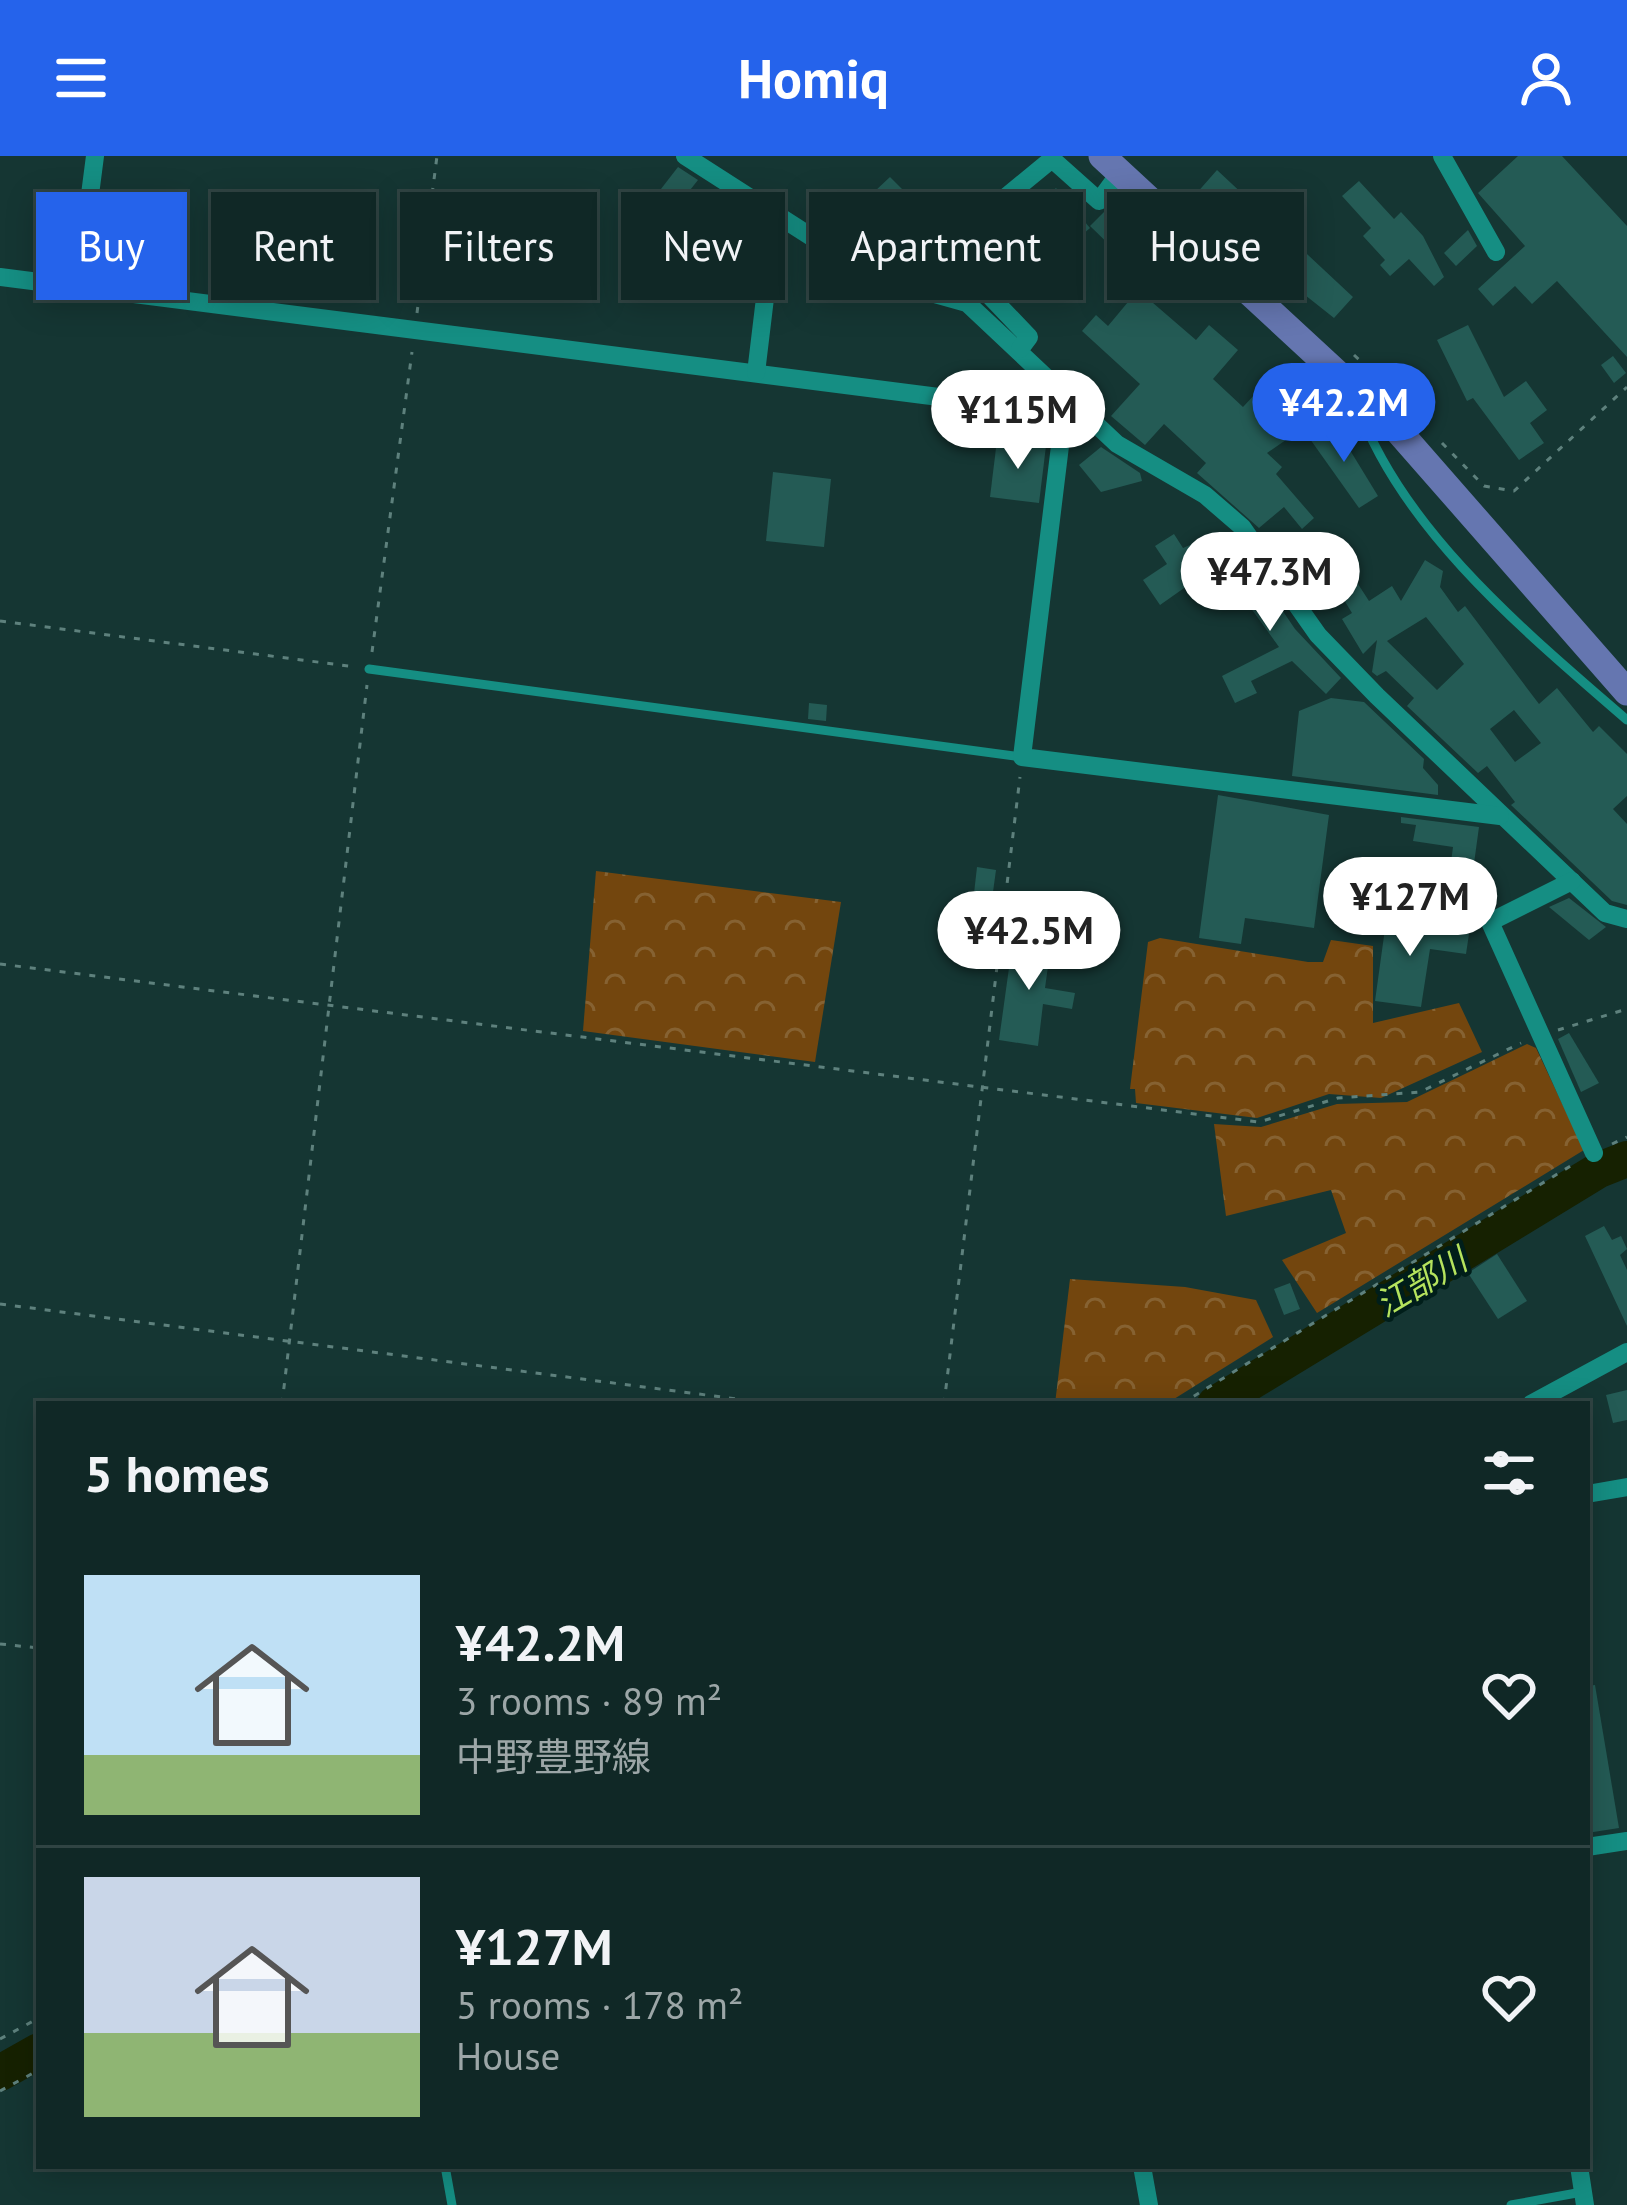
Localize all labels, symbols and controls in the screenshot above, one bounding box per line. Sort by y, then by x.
text: Homiq [738,43,889,113]
icon: menu [48,45,114,111]
icon: person [1513,45,1579,111]
chip: Buy [36,192,187,300]
chip: Rent [211,192,376,300]
chip: Filters [400,192,597,300]
chip: New [621,192,785,300]
chip: Apartment [809,192,1083,300]
chip: House [1107,192,1304,300]
pin: ¥42.2M [1246,363,1442,465]
pin: ¥115M [934,370,1102,472]
text: ¥42.2M [1279,376,1409,427]
text: ¥115M [958,383,1078,434]
pin: ¥47.3M [1172,532,1368,634]
text: ¥47.3M [1208,545,1332,596]
pin: ¥127M [1326,857,1494,959]
text: ¥127M [1350,870,1470,921]
pin: ¥42.5M [931,891,1127,993]
text: ¥42.5M [964,904,1094,955]
water label: 江部川 [1367,1236,1477,1325]
text: 5 homes [84,1440,270,1506]
icon: filters [1476,1440,1542,1506]
text: ¥42.2M [456,1609,625,1675]
icon: home [180,1623,324,1767]
icon: heart [1476,1662,1542,1728]
text: 3 rooms · 89 m² [456,1675,722,1726]
text: 中野豊野線 [456,1731,651,1782]
text: ¥127M [456,1913,612,1979]
icon: home [180,1925,324,2069]
icon: heart [1476,1964,1542,2030]
text: 5 rooms · 178 m² [456,1979,743,2030]
text: House [456,2030,560,2081]

